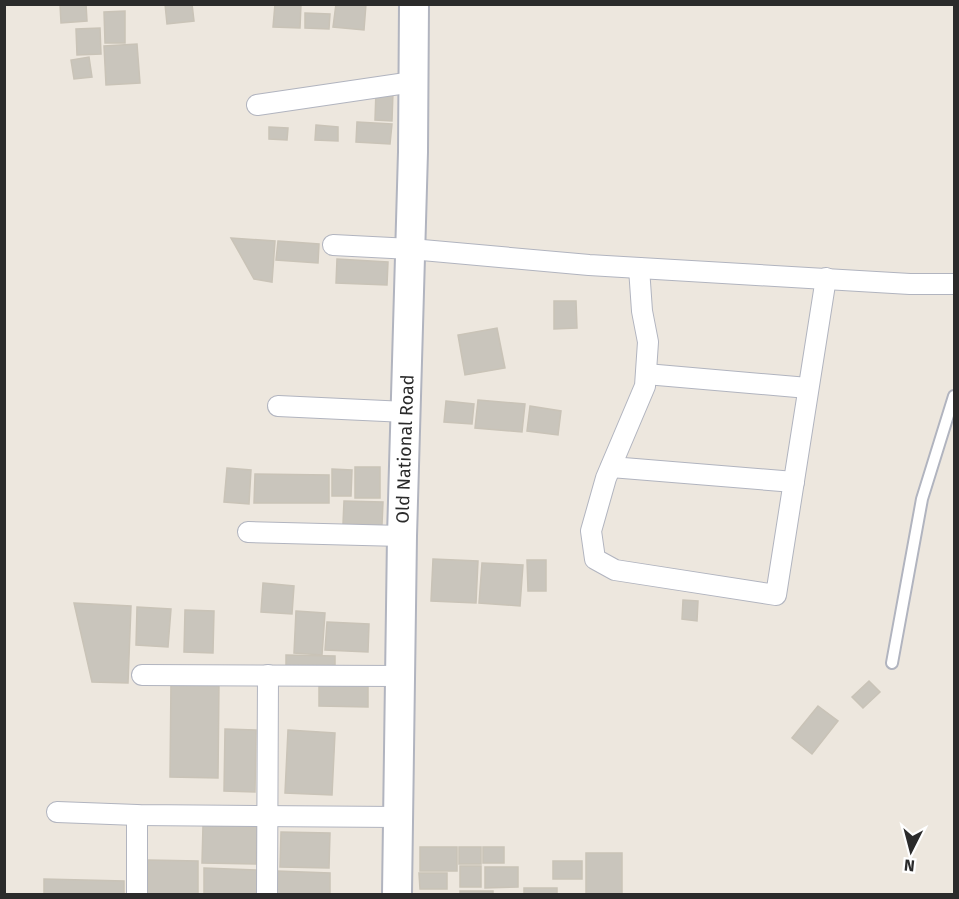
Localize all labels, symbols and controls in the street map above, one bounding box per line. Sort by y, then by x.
street label: Old National Road [391,374,419,524]
north arrow [881,821,941,881]
text: N [903,855,916,875]

